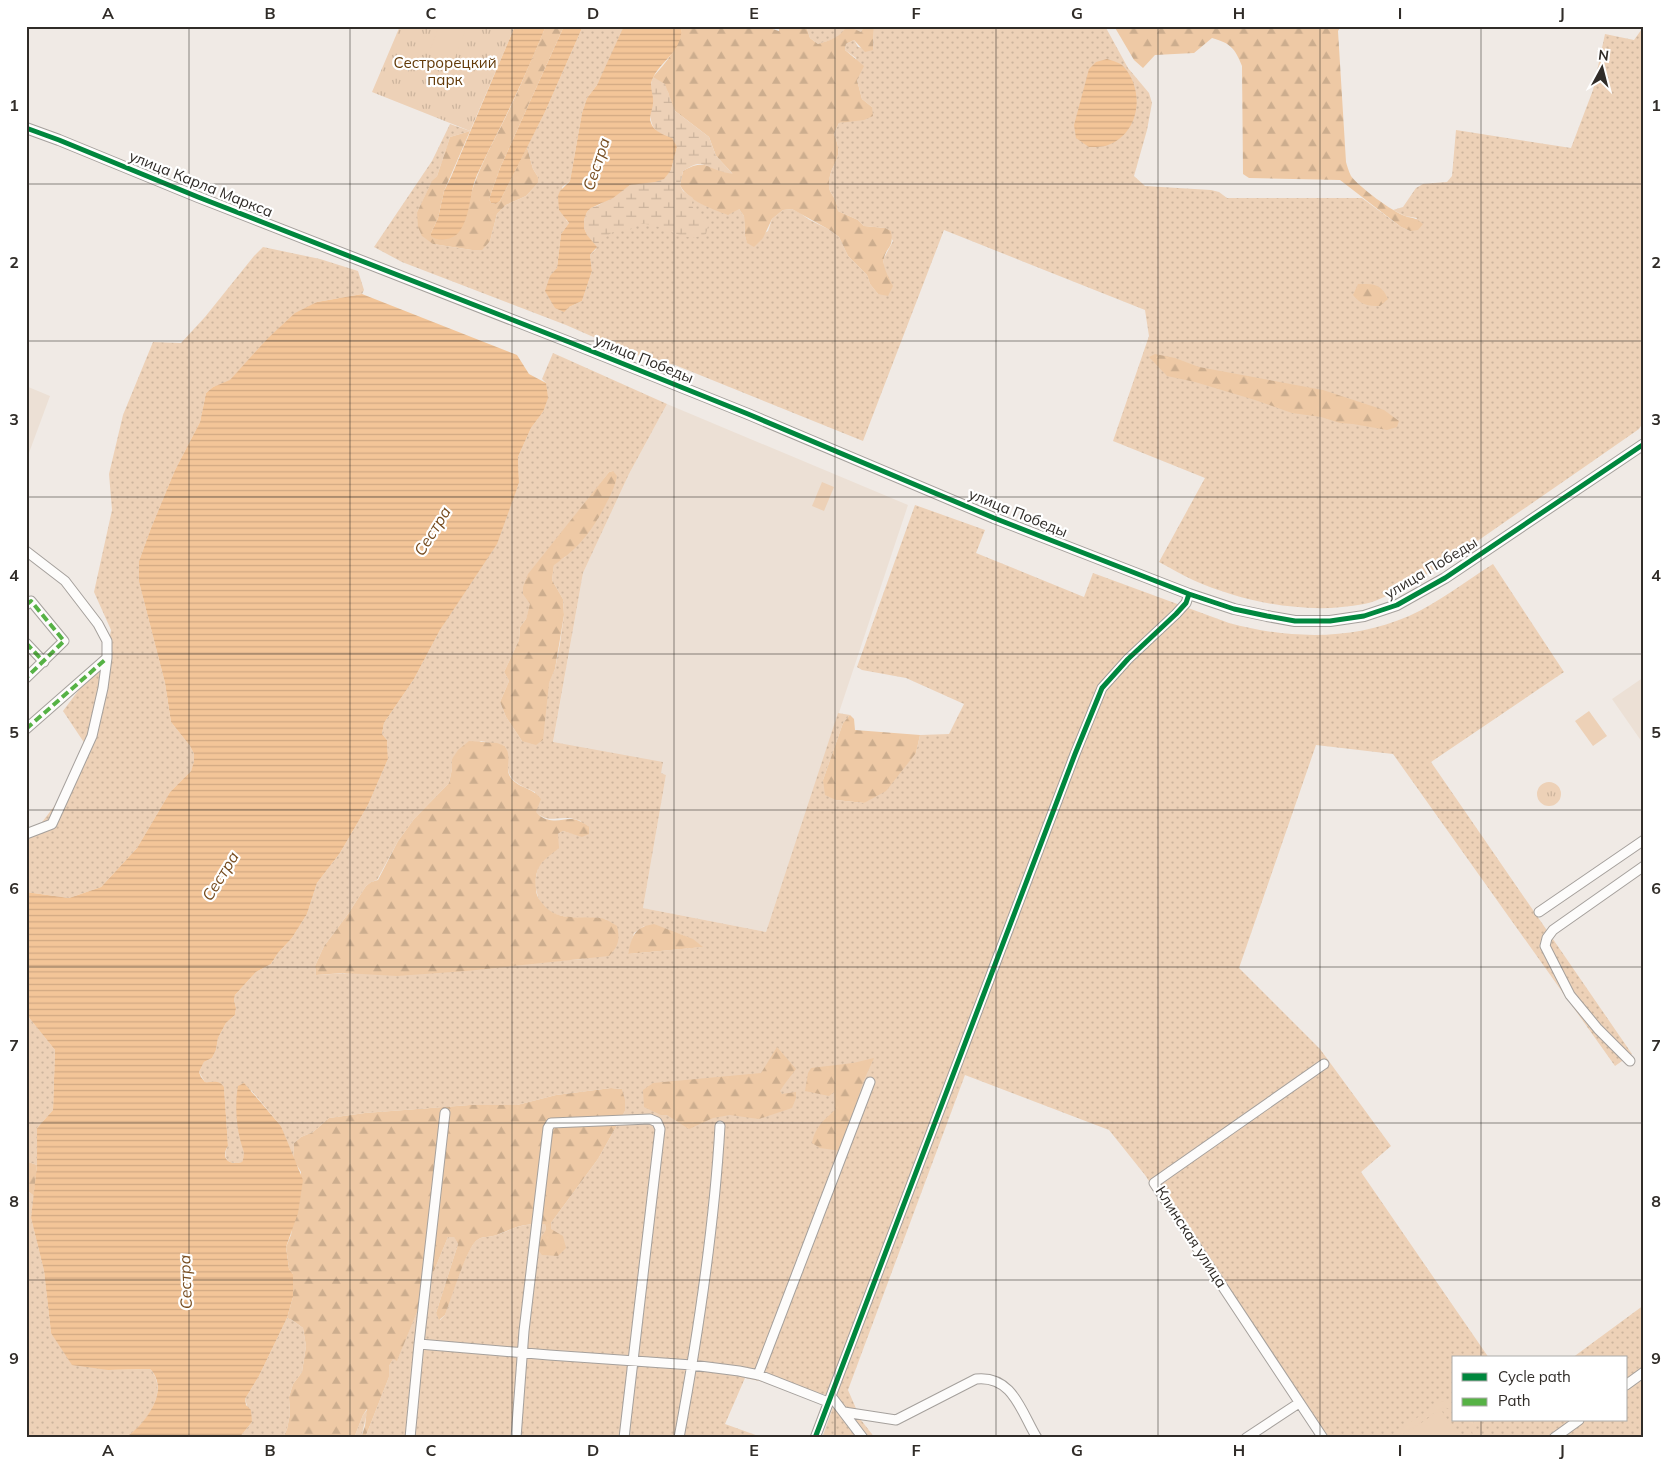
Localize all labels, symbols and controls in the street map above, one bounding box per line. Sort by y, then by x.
text: A [102,3,114,23]
text: B [264,3,276,23]
text: C [426,3,437,23]
text: D [587,3,599,23]
text: E [749,3,759,23]
text: F [911,3,921,23]
text: G [1071,3,1083,23]
text: H [1233,3,1245,23]
text: I [1398,3,1402,23]
text: J [1559,3,1565,23]
north arrow [1578,42,1628,92]
text: N [1597,46,1610,65]
park label: Сестрорецкий парк [393,53,497,89]
text: 1 [9,95,19,115]
text: 1 [1651,95,1661,115]
water label: Сестра [578,135,614,193]
street label: улица Карла Маркса [126,146,276,221]
text: 2 [9,252,19,272]
text: 2 [1651,252,1661,272]
street label: улица Победы [592,330,696,387]
text: 3 [9,409,19,429]
text: 3 [1651,409,1661,429]
street label: улица Победы [966,484,1070,541]
water label: Сестра [409,502,455,559]
street label: улица Победы [1381,532,1481,603]
text: 4 [9,565,19,585]
text: 4 [1651,565,1661,585]
text: 5 [9,722,19,742]
text: 5 [1651,722,1661,742]
water label: Сестра [197,847,243,904]
text: 6 [9,878,19,898]
text: 6 [1651,878,1661,898]
text: 7 [9,1035,19,1055]
text: 7 [1651,1035,1661,1055]
street label: Клинская улица [1152,1182,1231,1291]
text: 8 [9,1191,19,1211]
text: 8 [1651,1191,1661,1211]
water label: Сестра [174,1254,196,1310]
text: 9 [9,1348,19,1368]
text: 9 [1651,1348,1661,1368]
legend [1452,1356,1628,1422]
text: Cycle path [1498,1367,1571,1386]
text: Path [1498,1391,1530,1410]
text: A [102,1440,114,1460]
text: B [264,1440,276,1460]
text: C [426,1440,437,1460]
text: D [587,1440,599,1460]
text: E [749,1440,759,1460]
text: F [911,1440,921,1460]
text: G [1071,1440,1083,1460]
text: H [1233,1440,1245,1460]
text: I [1398,1440,1402,1460]
text: J [1559,1440,1565,1460]

